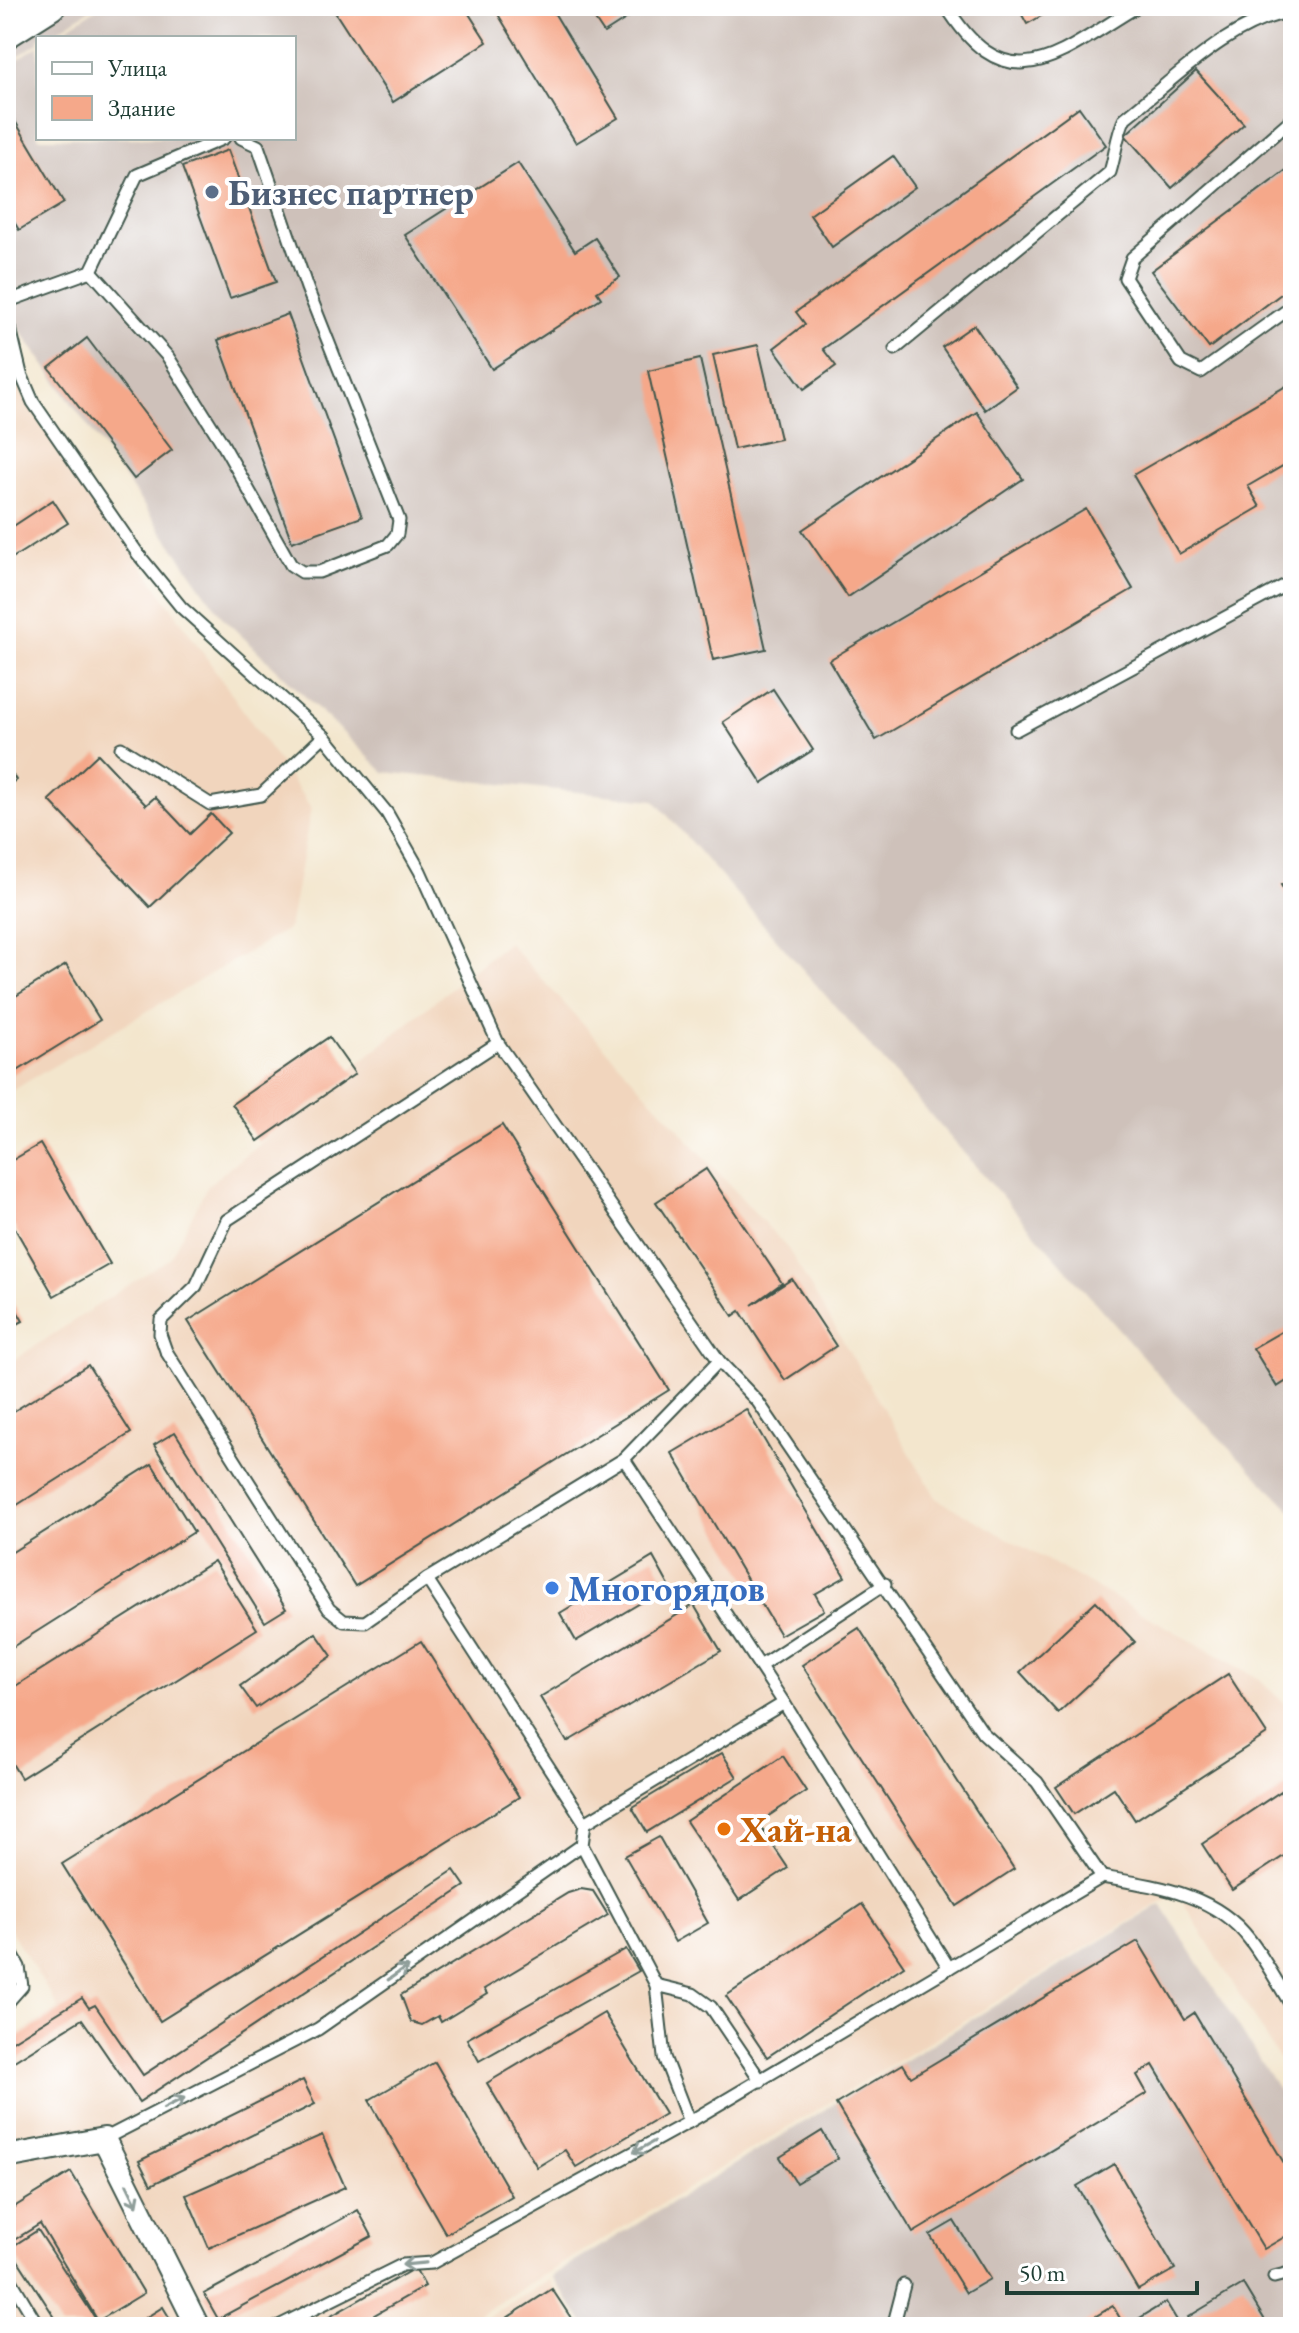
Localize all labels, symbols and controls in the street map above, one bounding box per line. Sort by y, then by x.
legend [36,36,296,140]
text: Улица [107,52,167,83]
text: Здание [108,92,175,123]
place label: Бизнес партнер [228,169,474,216]
marker: Бизнес партнер [203,183,221,201]
place label: Многорядов [568,1565,765,1612]
marker: Многорядов [543,1579,561,1597]
place label: Хай-на [739,1806,852,1853]
marker: Хай-на [715,1820,733,1838]
one-way arrow [387,1965,409,1981]
one-way arrow [161,2095,185,2111]
one-way arrow [633,2139,657,2155]
one-way arrow [125,2182,140,2206]
scale bar [1007,2245,1197,2295]
one-way arrow [401,2257,428,2272]
text: 50 m [1019,2257,1066,2288]

